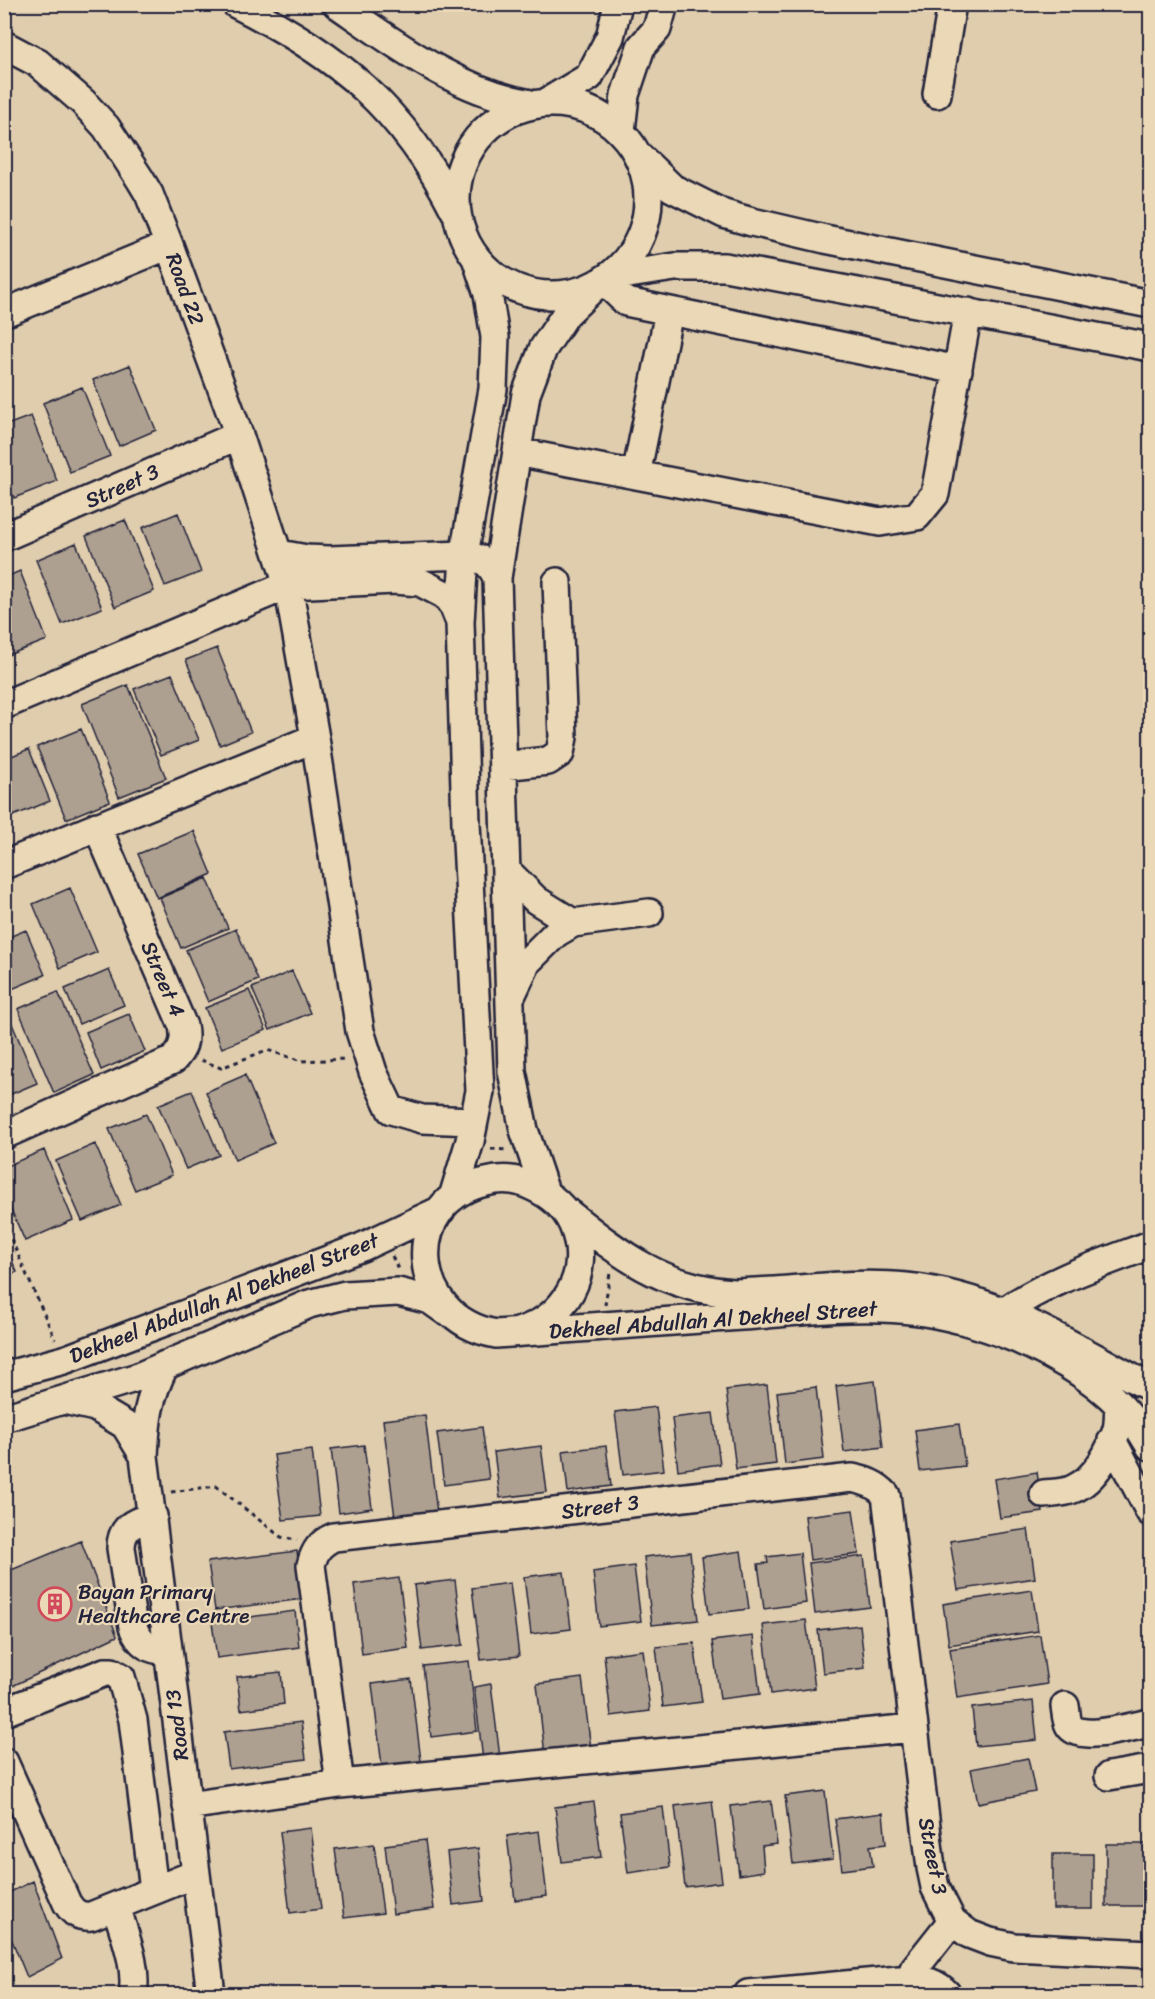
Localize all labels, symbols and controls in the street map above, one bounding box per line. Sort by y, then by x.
street label: Road 22 [154,247,216,331]
street label: Street 3 [79,453,166,519]
street label: Street 4 [130,935,196,1023]
street label: Dekheel Abdullah Al Dekheel Street [64,1221,386,1375]
street label: Dekheel Abdullah Al Dekheel Street [548,1289,880,1350]
street label: Street 3 [559,1483,641,1531]
place label: Bayan Primary Healthcare Centre [78,1573,249,1635]
building icon: Bayan Primary Healthcare Centre [37,1586,73,1622]
street label: Road 13 [154,1687,200,1763]
street label: Street 3 [907,1814,959,1898]

